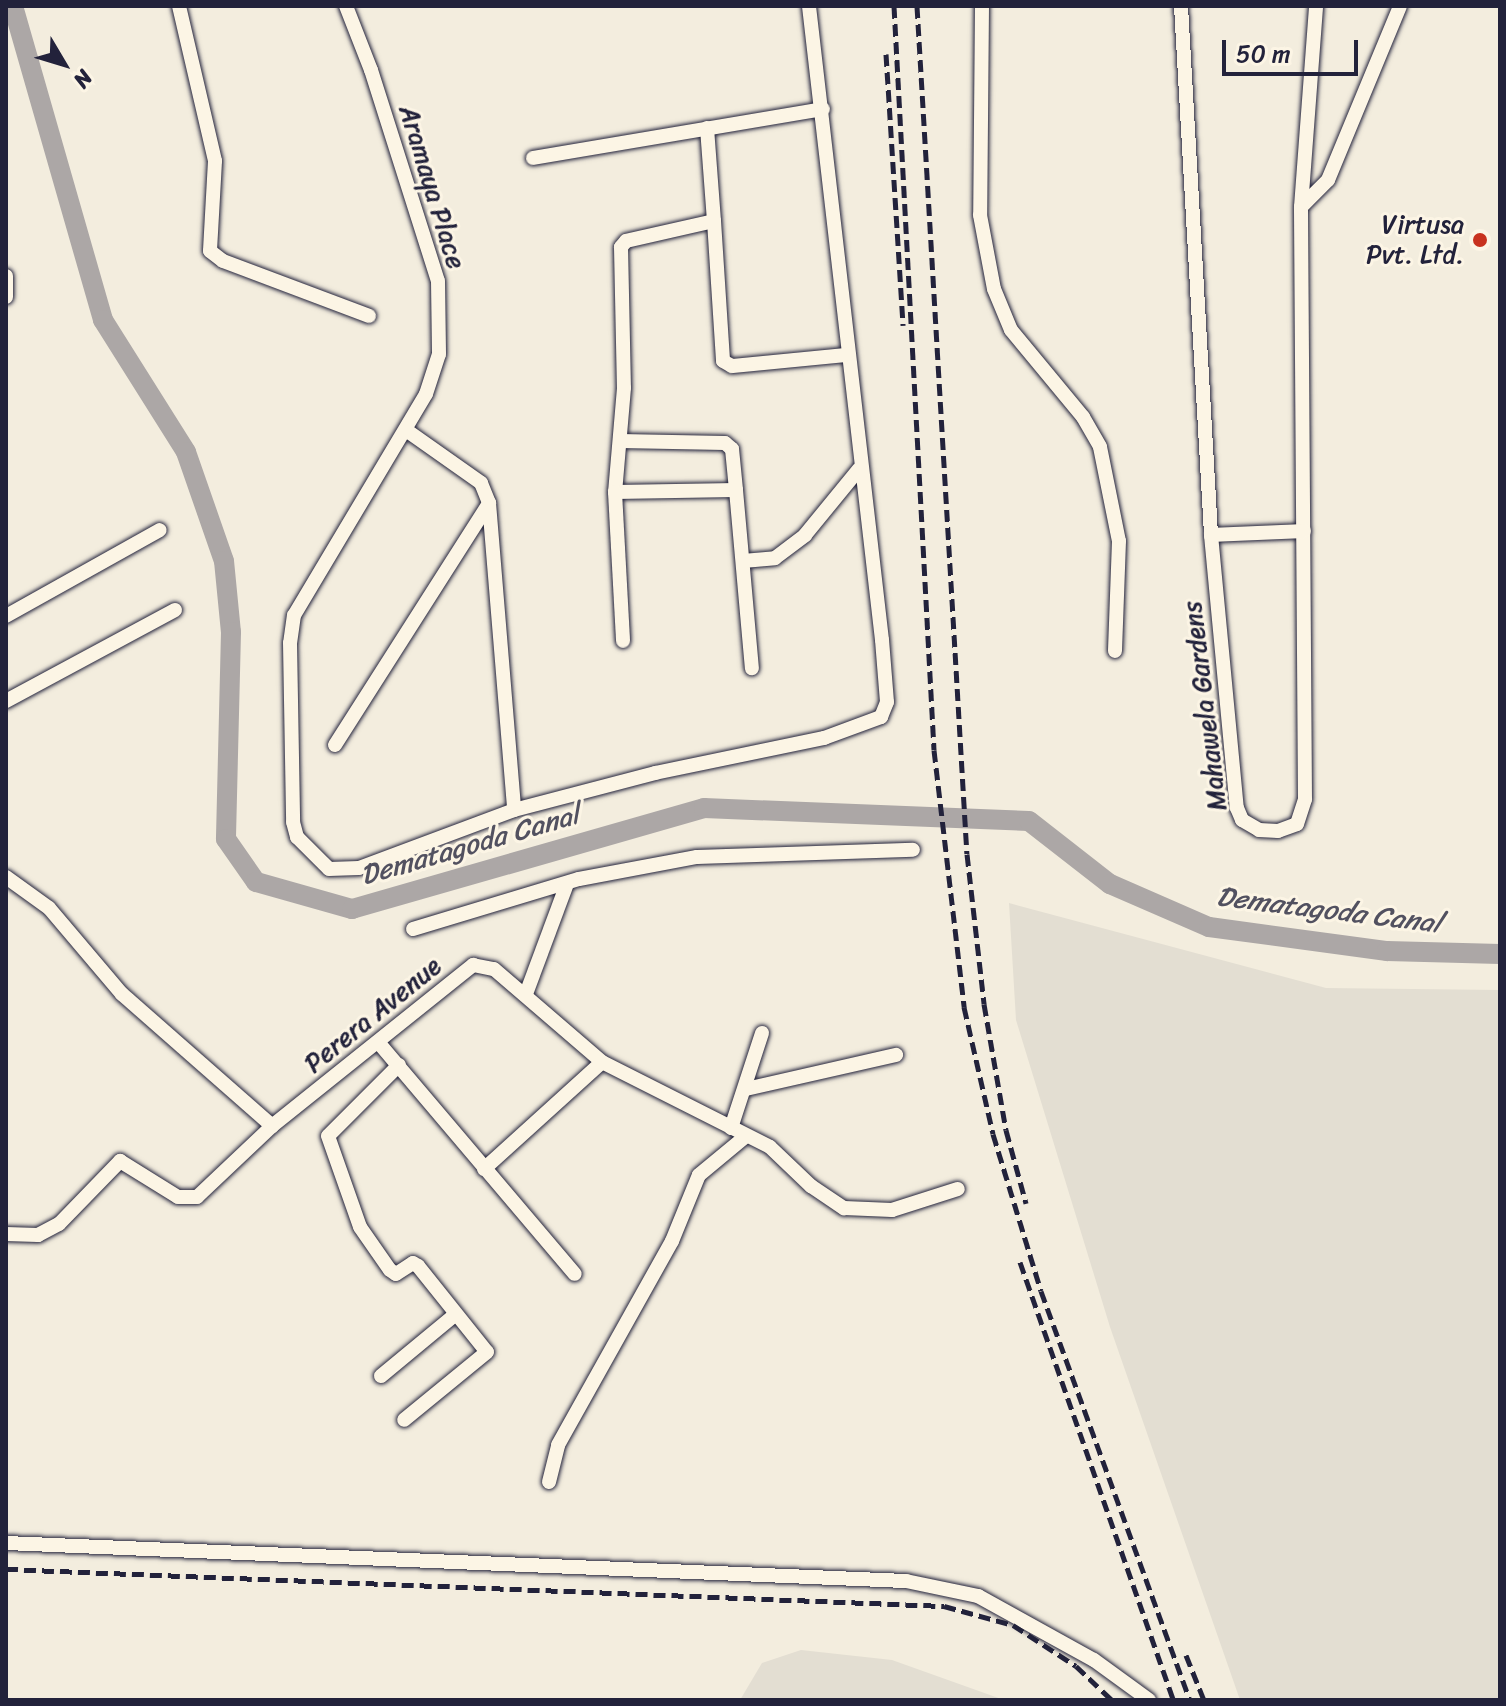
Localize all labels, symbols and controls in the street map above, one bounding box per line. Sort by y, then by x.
north arrow [24,24,104,104]
scale bar [1226,24,1362,74]
text: 50 m [1236,33,1291,75]
text: N [63,61,103,97]
street label: Aramaya Place [392,101,472,273]
place label: Virtusa Pvt. Ltd. [1365,209,1464,270]
marker: Virtusa Pvt. Ltd. [1471,231,1489,249]
street label: Mahawela Gardens [1177,599,1233,813]
water label: Dematagoda Canal [357,798,583,892]
water label: Dematagoda Canal [1215,880,1443,940]
street label: Perera Avenue [298,950,448,1080]

